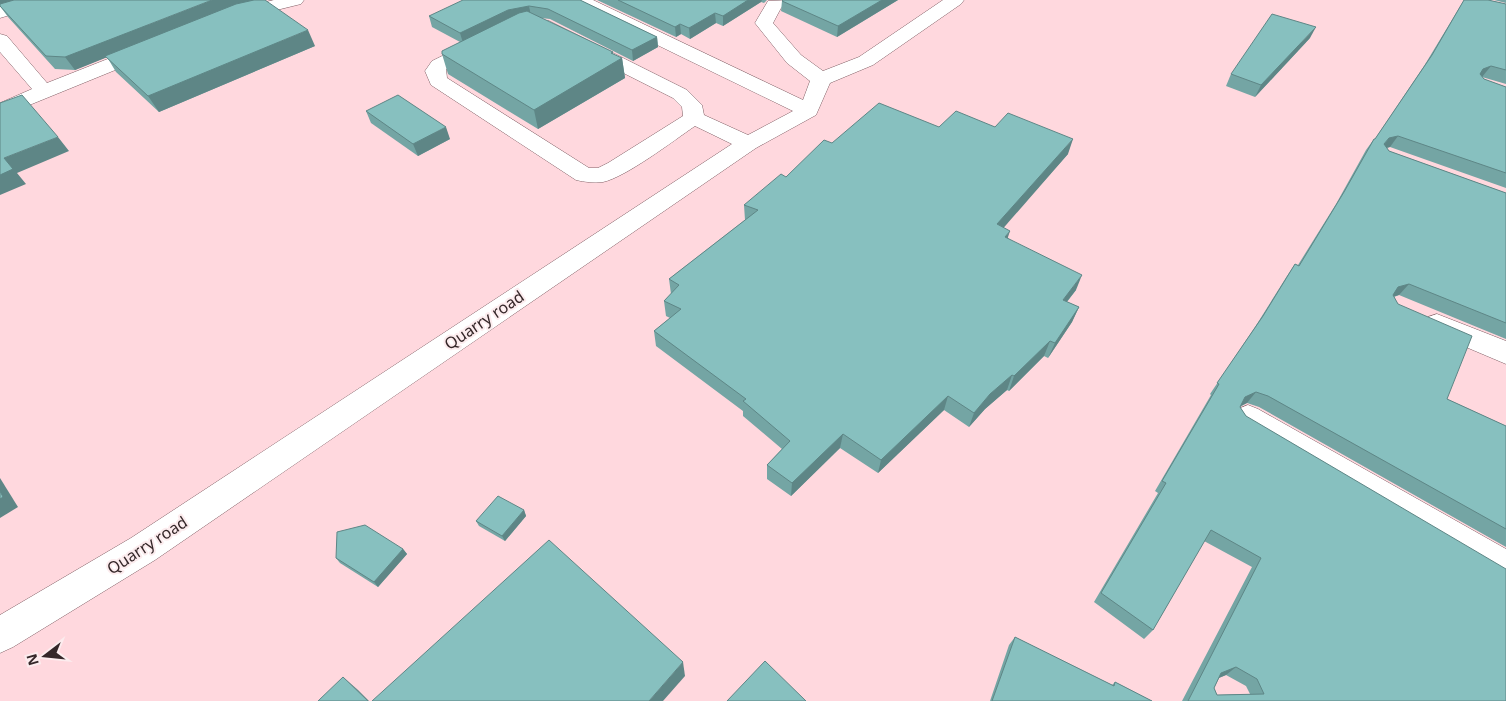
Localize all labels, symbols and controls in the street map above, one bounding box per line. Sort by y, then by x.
street label: Quarry road [440,285,528,355]
street label: Quarry road [103,511,191,579]
north arrow [20,631,70,681]
text: N [21,652,43,668]

